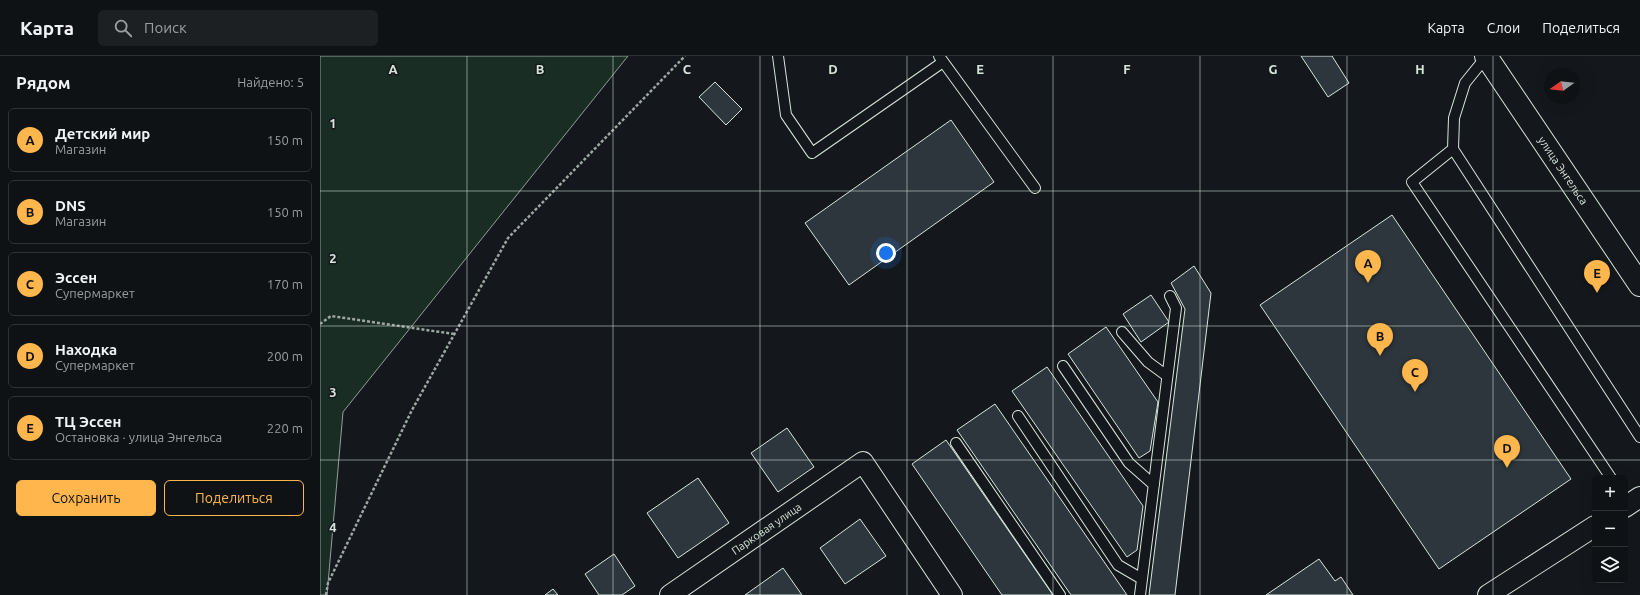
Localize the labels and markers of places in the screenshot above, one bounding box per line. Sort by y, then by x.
pin: A [1355,250,1381,283]
pin: E [1584,260,1610,293]
pin: B [1367,323,1393,356]
pin: C [1402,359,1428,392]
pin: D [1494,435,1520,468]

